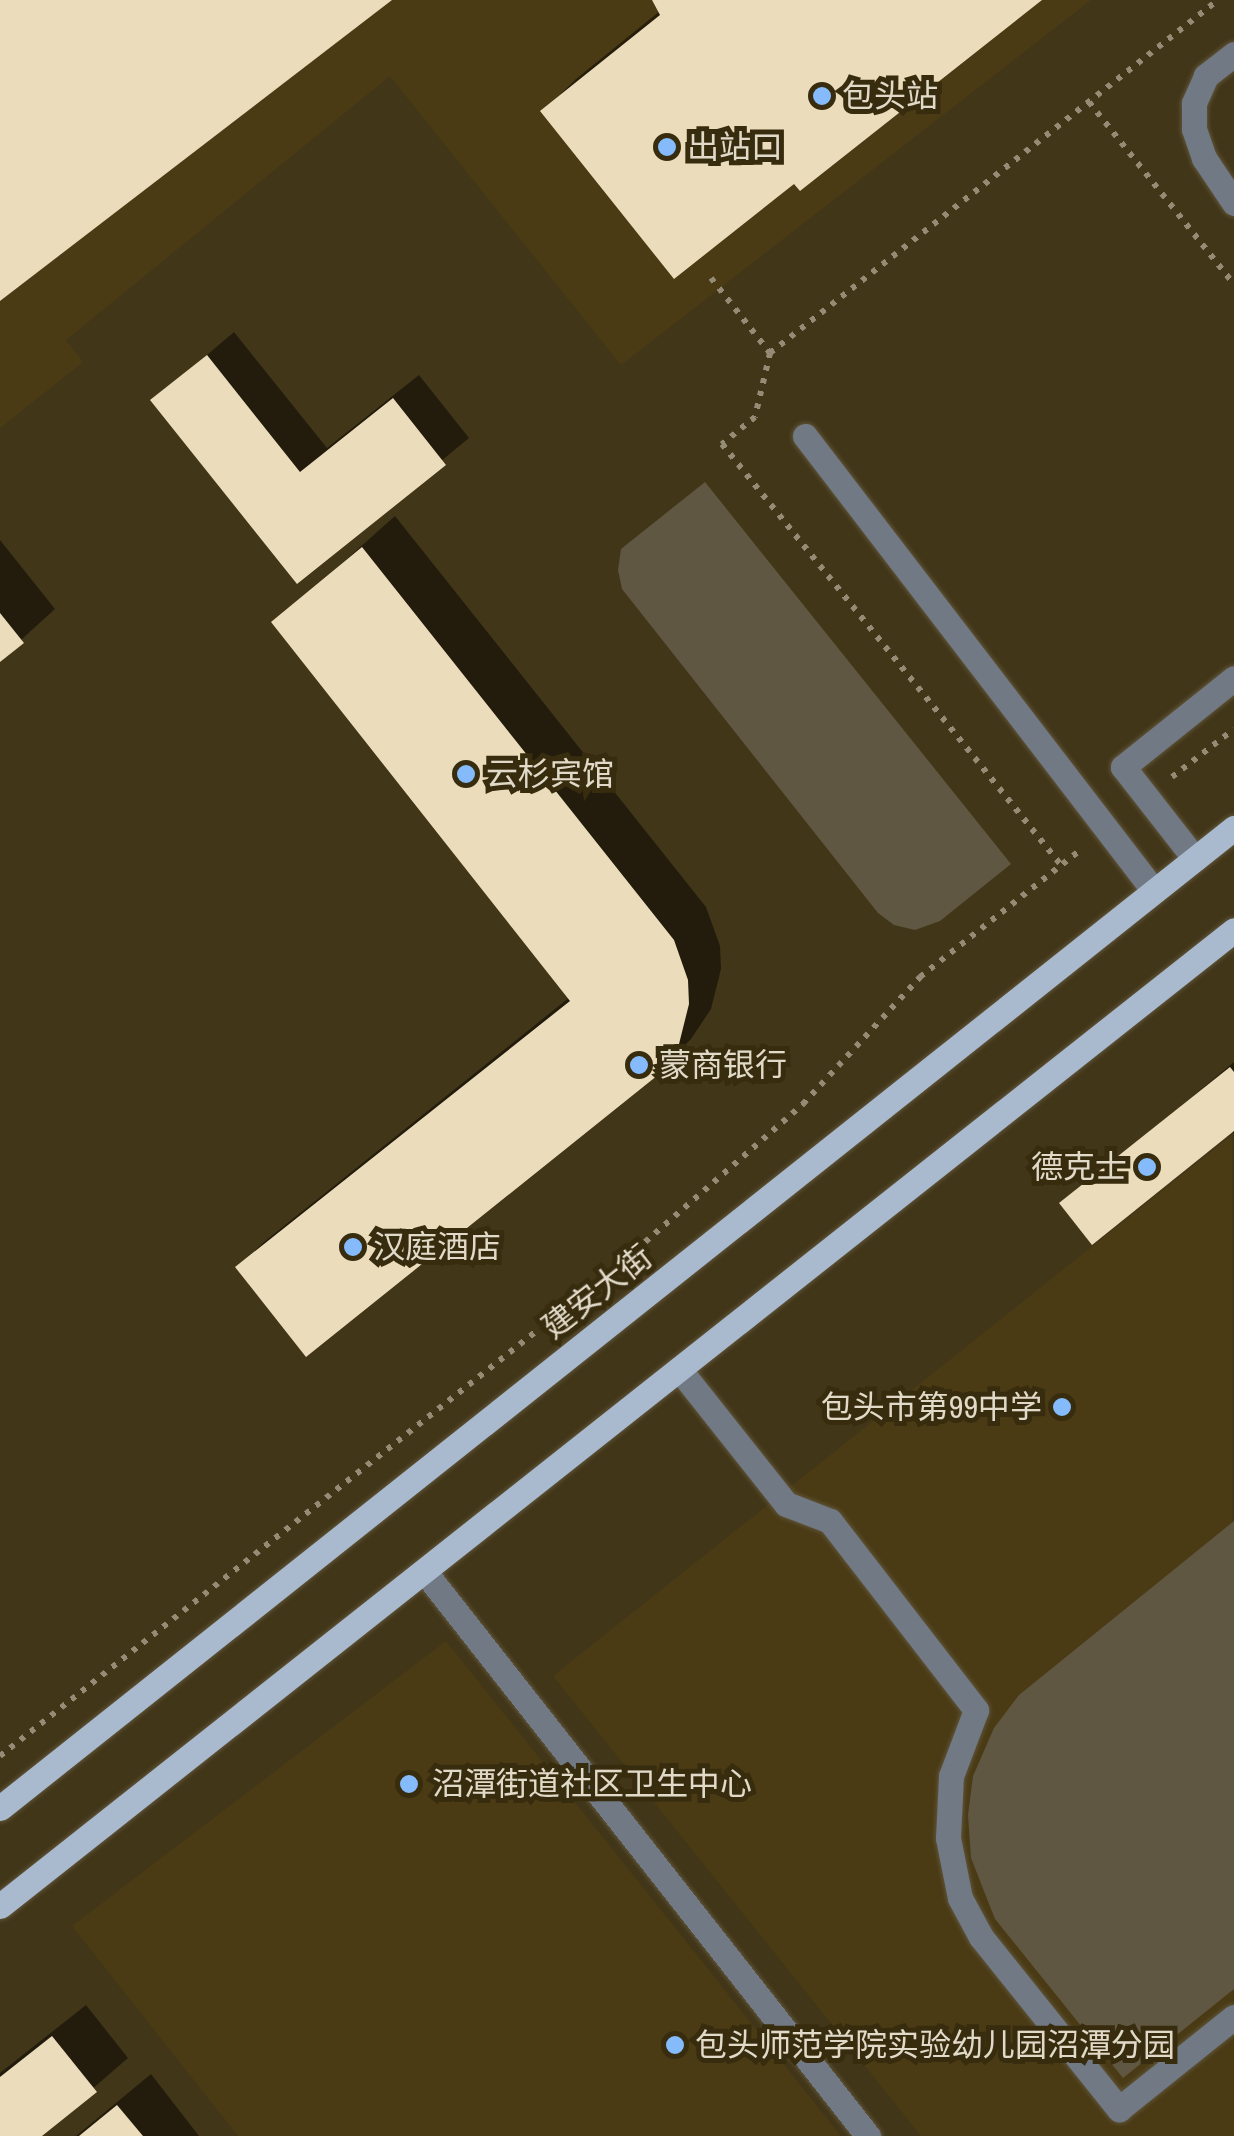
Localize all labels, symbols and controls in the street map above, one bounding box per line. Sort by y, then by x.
place label: 包头站 [842,77,938,115]
marker: 包头站 [811,85,833,107]
place label: 出站口 [687,128,783,166]
marker: 出站口 [656,136,678,158]
place label: 云杉宾馆 [486,755,614,793]
marker: 云杉宾馆 [455,763,477,785]
place label: 蒙商银行 [659,1046,787,1084]
marker: 蒙商银行 [628,1054,650,1076]
place label: 德克士 [1031,1148,1127,1186]
marker: 德克士 [1136,1156,1158,1178]
place label: 汉庭酒店 [373,1228,501,1266]
marker: 汉庭酒店 [342,1236,364,1258]
street label: 建安大街 [535,1237,659,1347]
place label: 包头市第99中学 [821,1388,1042,1426]
marker: 包头市第99中学 [1051,1396,1073,1418]
place label: 沼潭街道社区卫生中心 [432,1765,752,1803]
marker: 沼潭街道社区卫生中心 [396,1771,422,1797]
place label: 包头师范学院实验幼儿园沼潭分园 [695,2026,1175,2064]
marker: 包头师范学院实验幼儿园沼潭分园 [664,2034,686,2056]

